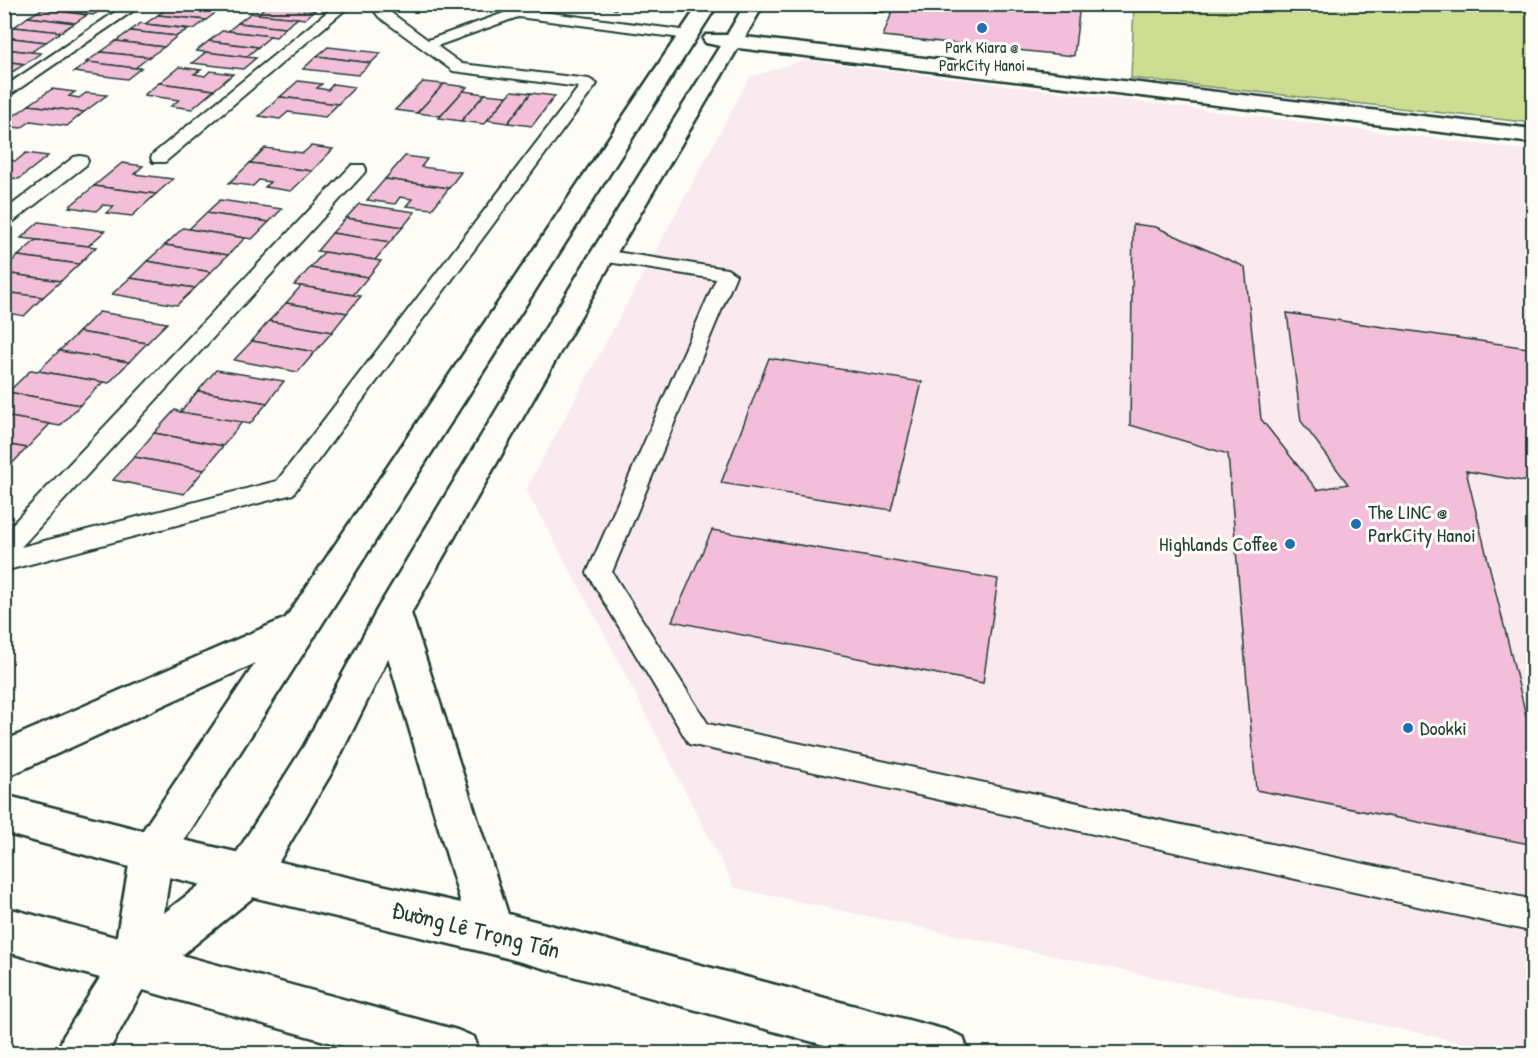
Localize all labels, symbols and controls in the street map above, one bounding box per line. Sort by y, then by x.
marker: Park Kiara @ ParkCity Hanoi [975,21,989,35]
place label: Park Kiara @ ParkCity Hanoi [939,36,1025,76]
place label: The LINC @ ParkCity Hanoi [1368,498,1476,548]
marker: The LINC @ ParkCity Hanoi [1349,517,1363,531]
place label: Highlands Coffee [1159,530,1278,557]
marker: Highlands Coffee [1283,537,1297,551]
place label: Dookki [1420,714,1467,741]
marker: Dookki [1401,721,1415,735]
street label: Đường Lê Trọng Tấn [389,893,564,965]

